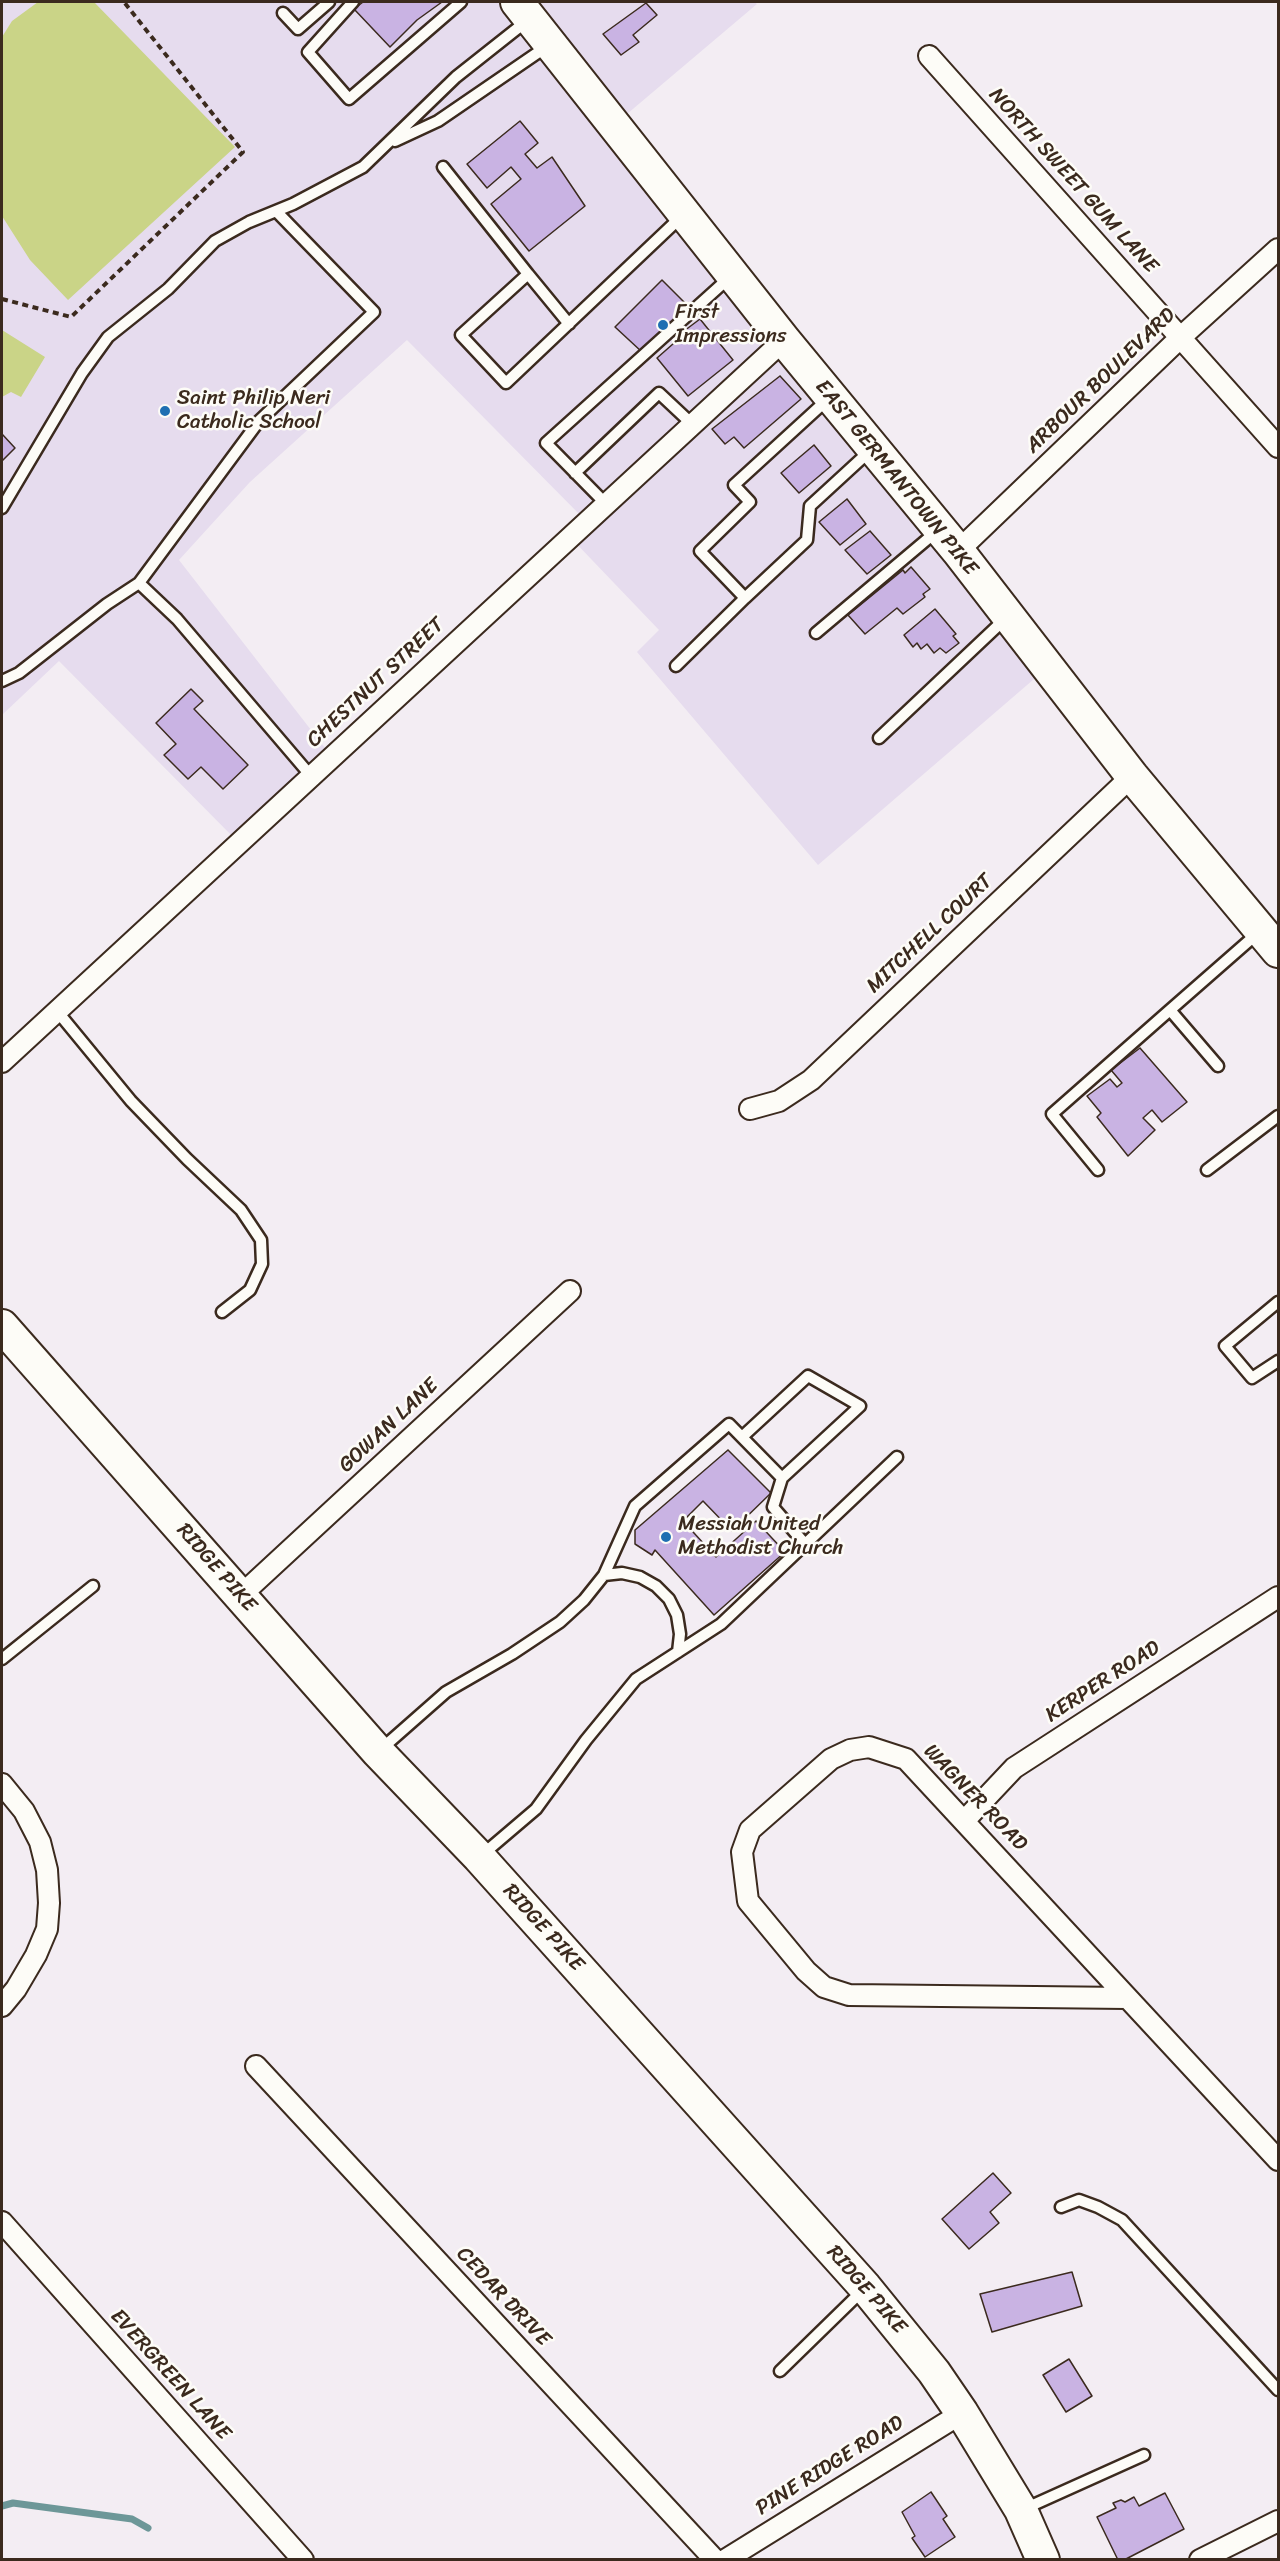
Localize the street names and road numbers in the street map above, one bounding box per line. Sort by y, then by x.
street label: NORTH SWEET GUM LANE [983,83,1163,279]
street label: ARBOUR BOULEVARD [1021,303,1181,459]
street label: EAST GERMANTOWN PIKE [809,375,983,581]
street label: CHESTNUT STREET [302,613,450,753]
street label: MITCHELL COURT [862,869,998,999]
street label: GOWAN LANE [334,1374,444,1478]
street label: RIDGE PIKE [171,1518,261,1618]
street label: KERPER ROAD [1041,1636,1165,1728]
street label: WAGNER ROAD [918,1739,1032,1857]
street label: RIDGE PIKE [497,1879,589,1977]
street label: RIDGE PIKE [821,2240,911,2340]
street label: CEDAR DRIVE [451,2242,555,2352]
street label: EVERGREEN LANE [104,2304,236,2446]
street label: PINE RIDGE ROAD [752,2410,908,2522]

